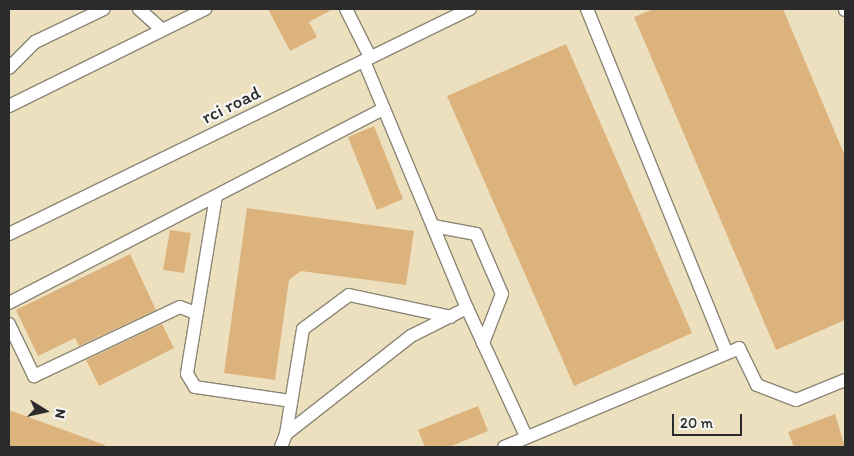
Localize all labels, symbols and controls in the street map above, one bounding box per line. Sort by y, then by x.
street label: rci road [198,81,264,129]
north arrow [20,386,70,436]
scale bar [674,404,744,436]
text: N [51,408,69,420]
text: 20 m [680,414,713,432]

